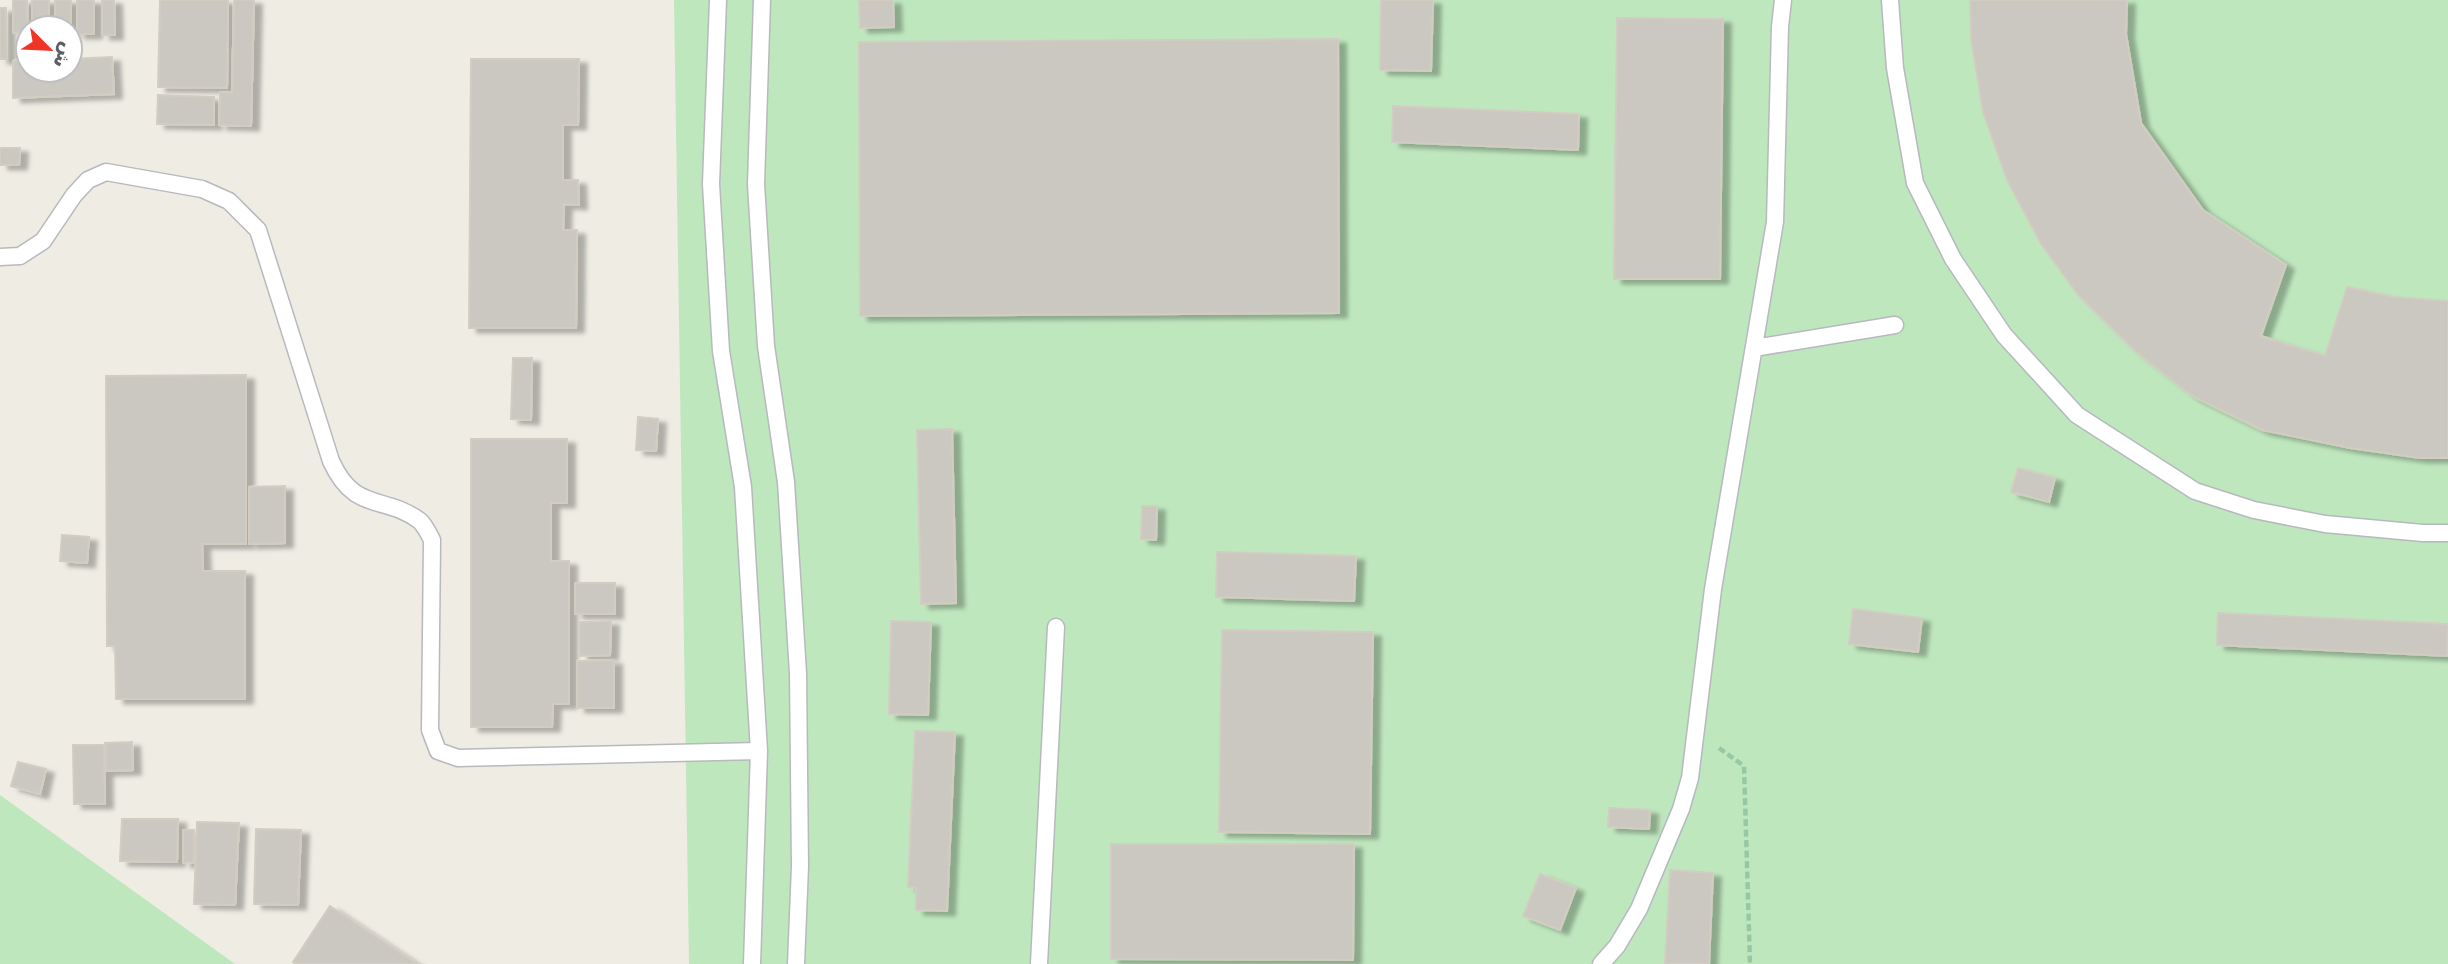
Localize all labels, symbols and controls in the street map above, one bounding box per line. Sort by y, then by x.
north arrow [14,14,84,84]
text: ش [48,39,80,72]

